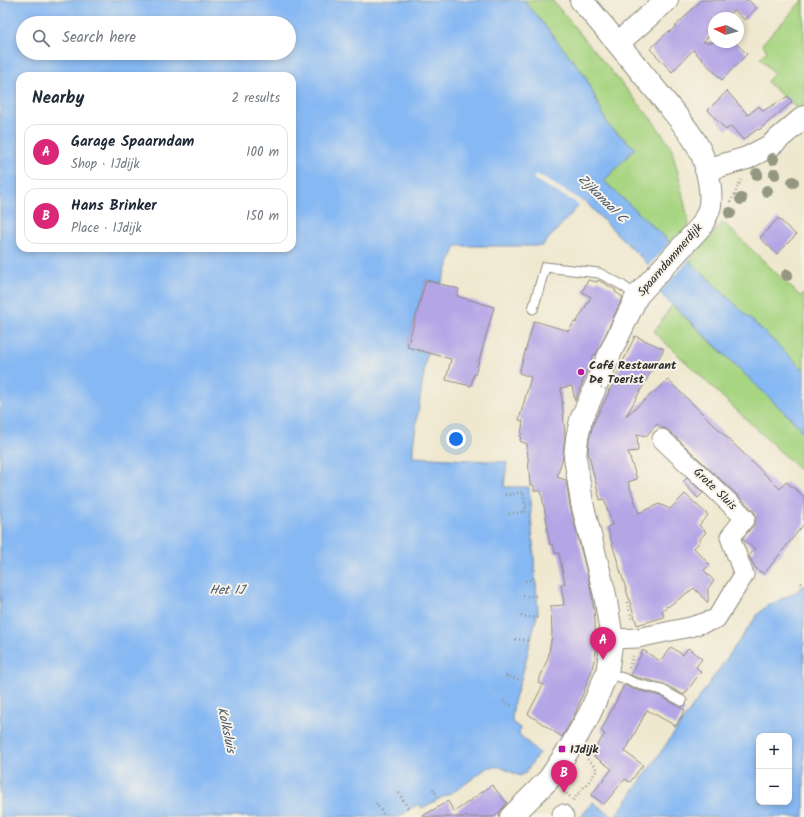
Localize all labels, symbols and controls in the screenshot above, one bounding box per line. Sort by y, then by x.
north arrow [708,12,744,48]
search box [16,16,296,60]
text: Search here [62,26,136,50]
icon: search [30,27,52,49]
text: Nearby [32,85,84,112]
text: 2 results [232,88,280,109]
text: Garage Spaarndam [71,130,194,154]
text: A [42,142,50,163]
text: 100 m [246,142,279,163]
text: Shop · IJdijk [71,154,140,175]
water label: Zijkanaal C [573,170,633,230]
text: Hans Brinker [71,194,157,218]
text: B [42,206,50,227]
text: 150 m [246,206,279,227]
text: Place · IJdijk [71,218,142,239]
street label: Spaarndammerdijk [633,219,707,301]
place label: Café Restaurant De Toerist [589,356,677,389]
marker: Café Restaurant De Toerist [576,367,586,377]
your location [446,429,466,449]
street label: Grote Sluis [689,463,741,515]
water label: Het IJ [210,580,247,601]
pin: A [590,627,616,660]
water label: Kolksluis [211,705,241,756]
map controls [756,733,792,805]
button: + [756,733,792,769]
place label: IJdijk [570,740,599,759]
marker: IJdijk [557,744,567,754]
pin: B [551,760,577,793]
button: − [756,769,792,805]

